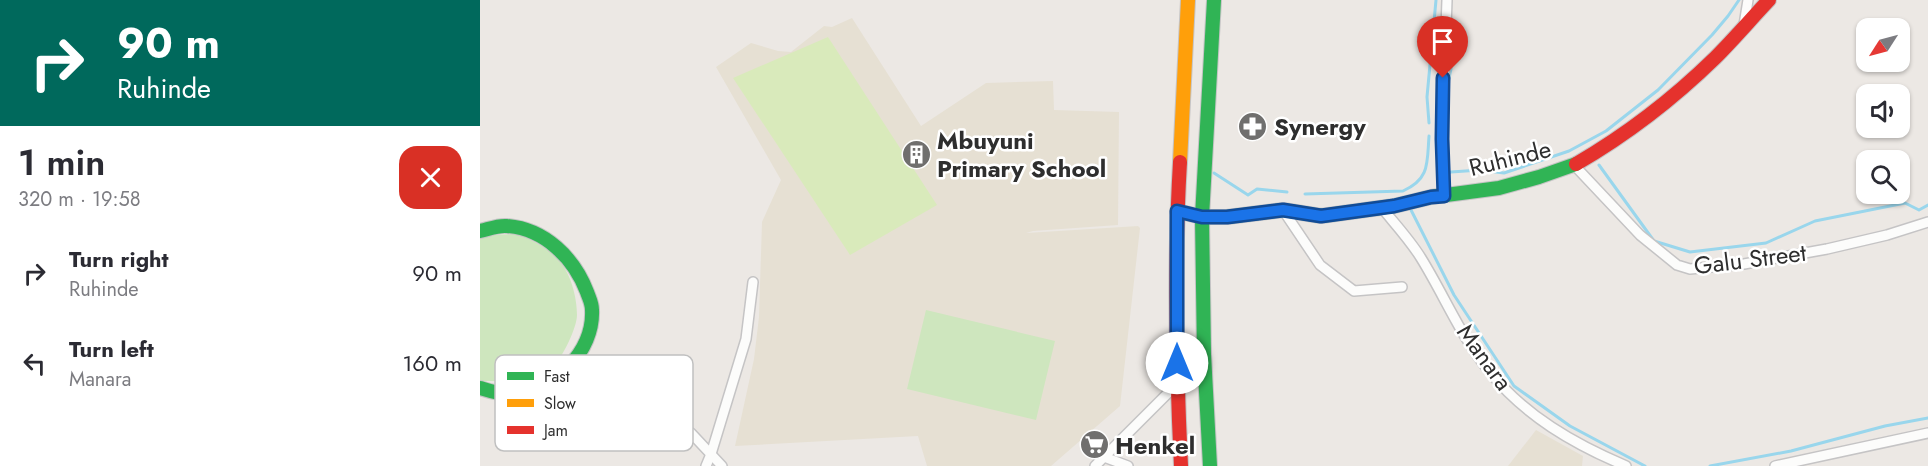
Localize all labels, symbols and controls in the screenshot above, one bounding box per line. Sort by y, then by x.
text: 90 m [117,13,220,74]
pin [1417,16,1468,78]
north arrow [1856,18,1910,72]
map controls [1856,18,1910,204]
icon: right [18,24,96,102]
icon: arrive [1426,25,1459,58]
text: Ruhinde [117,69,211,108]
button: sound [1856,84,1910,138]
place label: Synergy [1274,109,1366,144]
pharmacy icon: Synergy [1237,110,1269,142]
place label: Mbuyuni Primary School [937,123,1106,186]
street label: Ruhinde [1465,131,1555,185]
text: 1 min [18,136,105,188]
building icon: Mbuyuni Primary School [900,138,932,170]
button: close [399,146,462,209]
button: search [1856,150,1910,204]
text: 320 m · 19:58 [18,185,141,214]
street label: Galu Street [1692,235,1808,283]
text: Turn right [69,243,169,275]
icon: right [18,257,51,290]
text: 90 m [412,257,462,289]
text: Ruhinde [69,275,139,304]
street label: Manara [1449,316,1521,398]
position arrow [1145,331,1209,395]
text: Turn left [69,333,154,365]
icon: left [18,347,51,380]
text: 160 m [402,347,462,379]
legend [495,355,693,451]
text: Manara [69,365,131,394]
text: Fast [544,365,570,388]
text: Slow [544,392,576,415]
text: Jam [542,419,568,442]
place label: Henkel [1115,428,1195,463]
supermarket icon: Henkel [1078,429,1110,461]

